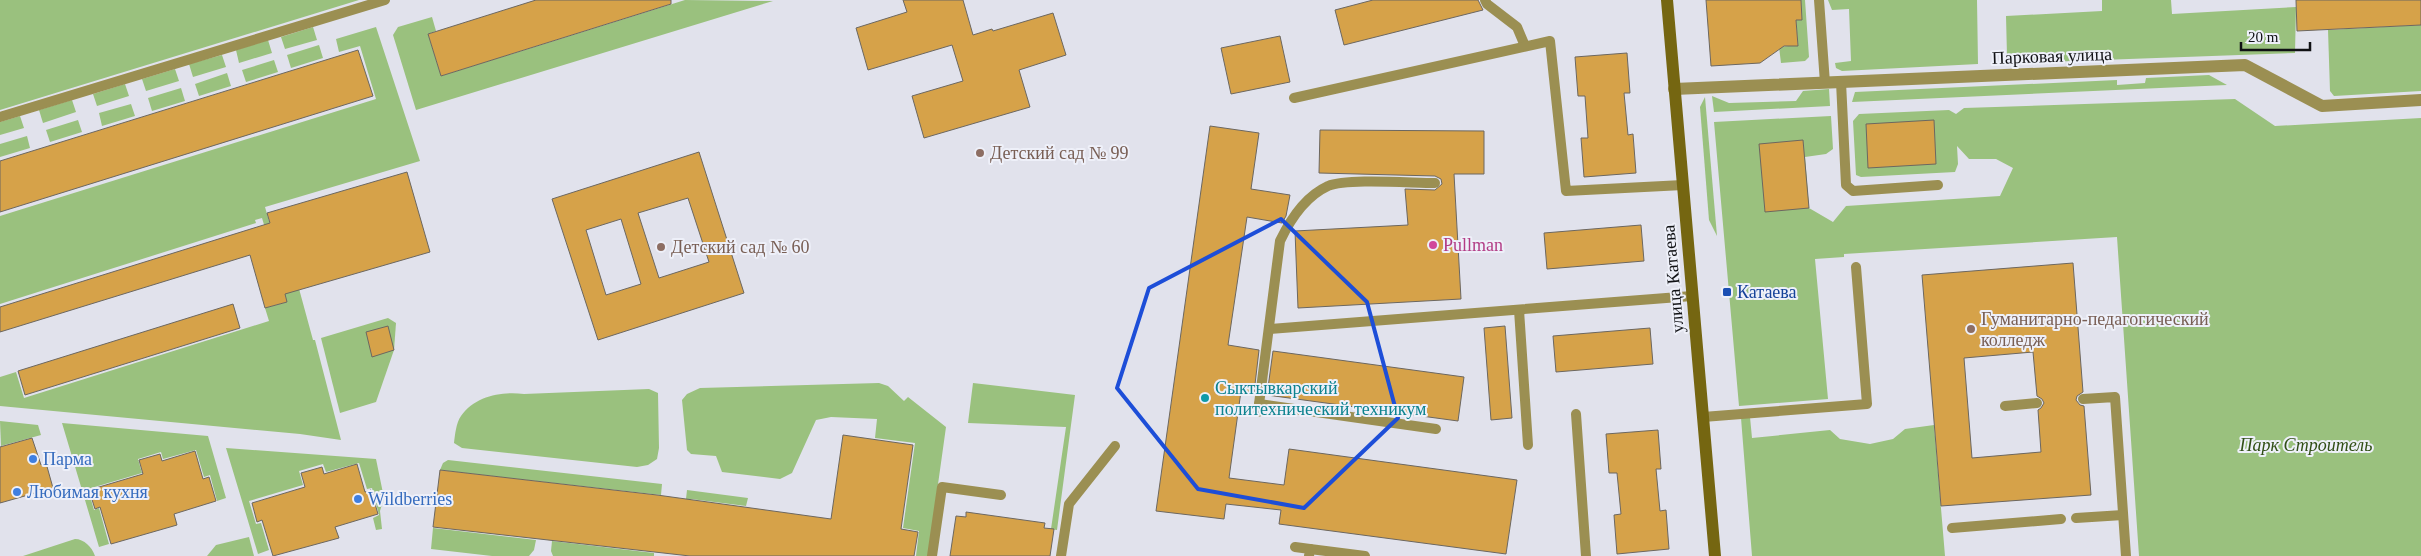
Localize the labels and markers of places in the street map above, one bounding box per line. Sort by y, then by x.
place label: Детский сад № 99 [990,143,1129,163]
marker: Детский сад № 99 [974,147,986,159]
place label: Pullman [1443,235,1503,255]
place label: Детский сад № 60 [671,237,810,257]
marker: Pullman [1427,239,1439,251]
marker: Детский сад № 60 [655,241,667,253]
place label: Катаева [1737,282,1797,302]
marker: Катаева [1721,286,1733,298]
place label: Гуманитарно-педагогический колледж [1981,309,2209,350]
marker: Гуманитарно-педагогический колледж [1965,323,1977,335]
place label: Сыктывкарский политехнический техникум [1215,378,1426,419]
marker: Сыктывкарский политехнический техникум [1199,392,1211,404]
place label: Парма [43,449,92,469]
marker: Парма [27,453,39,465]
place label: Любимая кухня [27,482,148,502]
marker: Любимая кухня [11,486,23,498]
place label: Wildberries [368,489,452,509]
marker: Wildberries [352,493,364,505]

